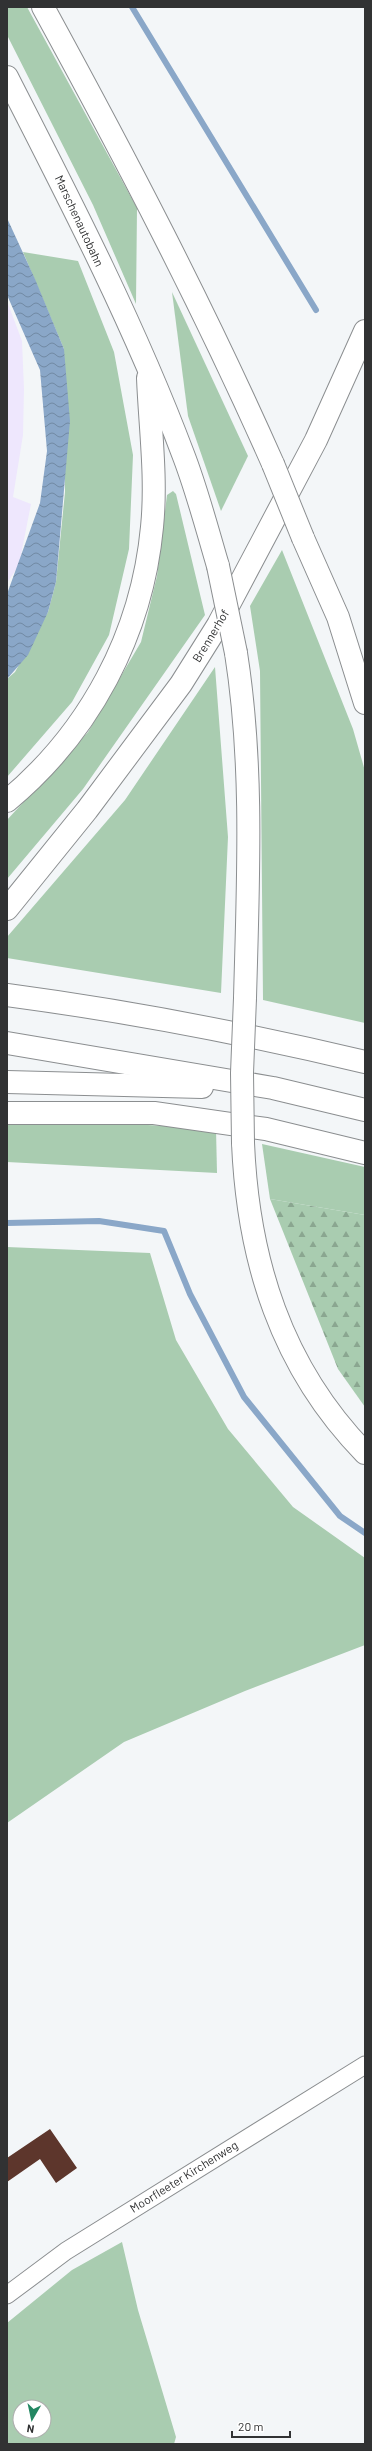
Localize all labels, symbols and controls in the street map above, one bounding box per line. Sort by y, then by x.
street label: Marschenautobahn [53,173,107,268]
street label: Brennerhof [189,607,231,664]
street label: Moorfleeter Kirchenweg [127,2137,240,2215]
north arrow [12,2399,52,2439]
scale bar [232,2413,290,2439]
text: 20 m [238,2419,264,2433]
text: N [26,2422,35,2436]

